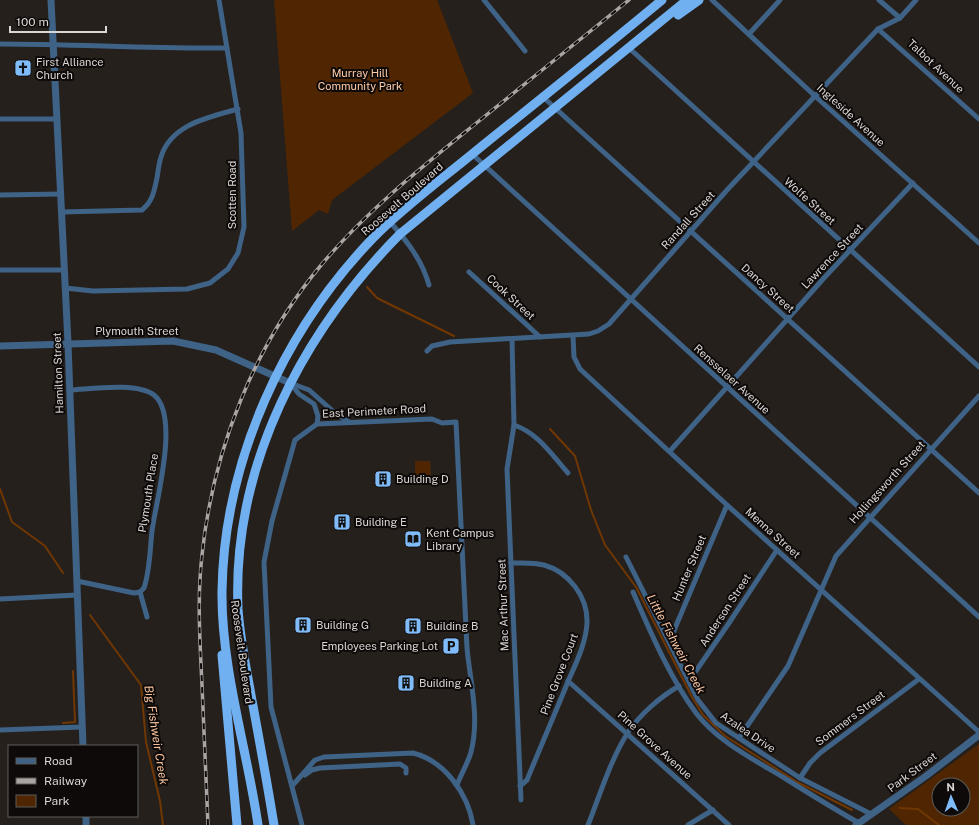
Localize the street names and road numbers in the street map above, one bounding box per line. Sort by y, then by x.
street label: Talbot Avenue [905,37,967,95]
street label: Ingleside Avenue [815,81,887,149]
street label: Roosevelt Boulevard [359,160,445,238]
street label: Scotten Road [226,161,238,229]
street label: Wolfe Street [782,175,838,227]
street label: Randall Street [659,189,717,251]
street label: Lawrence Street [799,221,865,291]
street label: Dancy Street [739,261,797,315]
street label: Cook Street [485,272,537,322]
street label: Plymouth Street [95,325,179,337]
street label: Hamilton Street [51,332,65,414]
street label: Rensselaer Avenue [692,342,772,416]
street label: East Perimeter Road [322,402,426,420]
street label: Hollingsworth Street [847,438,927,526]
street label: Plymouth Place [136,453,160,533]
street label: Menna Street [743,505,803,561]
street label: Hunter Street [670,533,708,603]
street label: Mac Arthur Street [495,559,511,651]
street label: Anderson Street [697,571,753,649]
street label: Roosevelt Boulevard [229,599,255,705]
street label: Pine Grove Court [538,632,580,716]
street label: Sommers Street [813,688,887,748]
street label: Pine Grove Avenue [616,709,694,781]
street label: Azalea Drive [718,709,778,755]
street label: Park Street [885,750,939,794]

